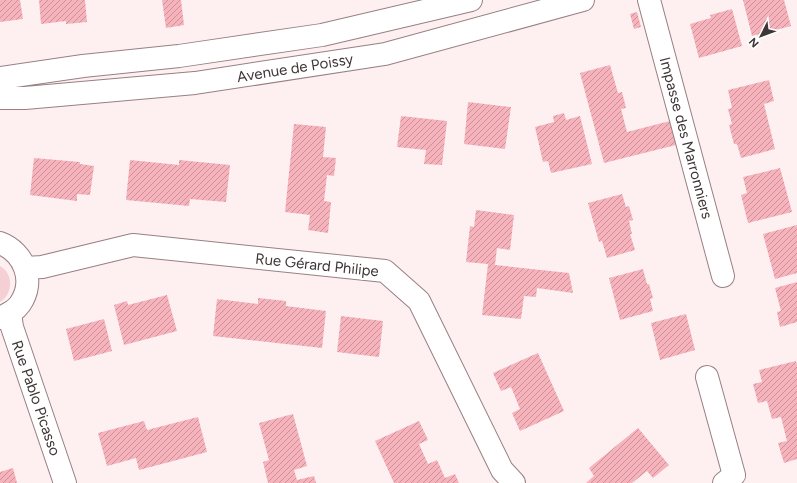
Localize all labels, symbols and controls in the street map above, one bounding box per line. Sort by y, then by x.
north arrow [741,16,781,56]
text: N [746,35,762,50]
street label: Avenue de Poissy [235,50,355,86]
street label: Impasse des Marronniers [656,55,716,221]
street label: Rue Gérard Philipe [254,250,380,280]
street label: Rue Pablo Picasso [8,338,64,458]

